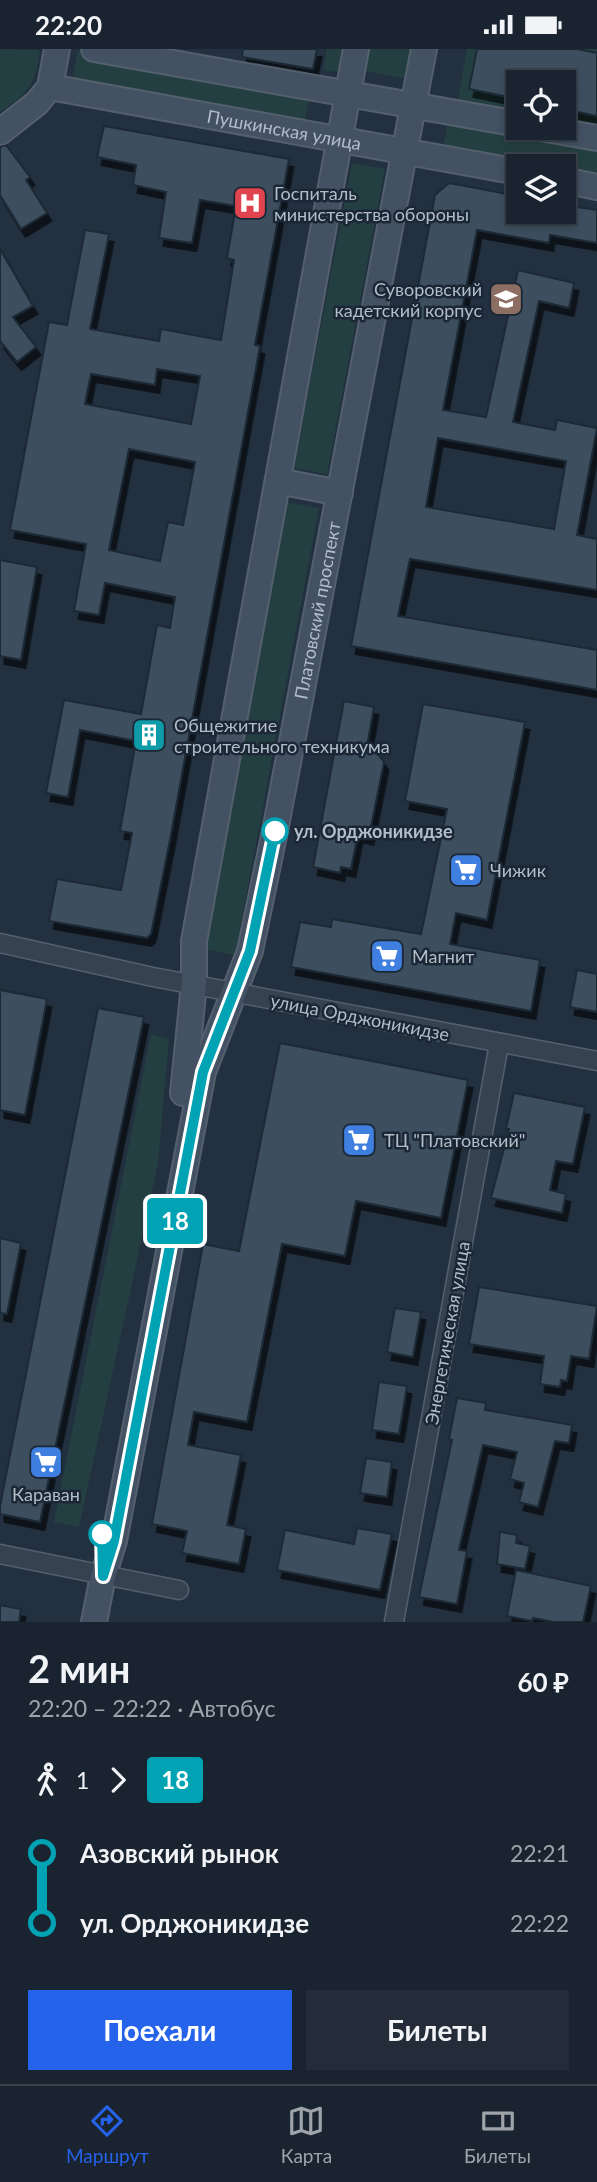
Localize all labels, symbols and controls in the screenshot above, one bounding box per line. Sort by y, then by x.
text: 22:20 [35,9,102,41]
map controls [506,70,576,224]
button: locate [506,70,576,140]
street label: Пушкинская улица [205,105,363,154]
button: layers [506,154,576,224]
place label: Госпиталь министерства обороны [274,182,469,225]
hospital icon: Госпиталь министерства обороны [231,184,269,222]
place label: Суворовский кадетский корпус [334,278,482,321]
school or university icon: Суворовский кадетский корпус [487,280,525,318]
street label: Платовский проспект [289,519,345,701]
place label: Общежитие строительного техникума [174,714,390,757]
building icon: Общежитие строительного техникума [130,716,168,754]
marker: ул. Орджоникидзе [262,818,288,844]
place label: ул. Орджоникидзе [294,820,453,842]
supermarket icon: Чижик [447,851,485,889]
place label: Чижик [490,859,547,881]
supermarket icon: Магнит [368,937,406,975]
place label: Магнит [412,945,474,967]
street label: улица Орджоникидзе [269,989,451,1045]
supermarket icon: ТЦ "Платовский" [340,1121,378,1159]
place label: ТЦ "Платовский" [384,1129,525,1151]
line badge: 18 [144,1198,206,1244]
text: 18 [161,1206,189,1235]
street label: Энергетическая улица [420,1240,474,1426]
supermarket icon: Караван [27,1443,65,1481]
place label: Караван [12,1483,80,1505]
unlabelled marker [89,1521,115,1547]
text: 2 мин [28,1645,130,1691]
text: 60 ₽ [517,1666,569,1698]
text: 22:20 – 22:22 · Автобус [28,1694,276,1722]
icon: walk [28,1761,66,1799]
icon: forward [99,1761,137,1799]
text: 18 [161,1765,189,1794]
text: 1 [76,1766,89,1794]
text: Азовский рынок [80,1837,279,1869]
text: 22:21 [510,1839,569,1867]
text: ул. Орджоникидзе [80,1907,309,1939]
text: 22:22 [510,1909,569,1937]
button: Поехали [28,1990,292,2070]
button: Билеты [306,1990,569,2070]
tab: Маршрут [66,2102,149,2167]
tab: Карта [281,2102,332,2167]
tab: Билеты [464,2102,531,2167]

